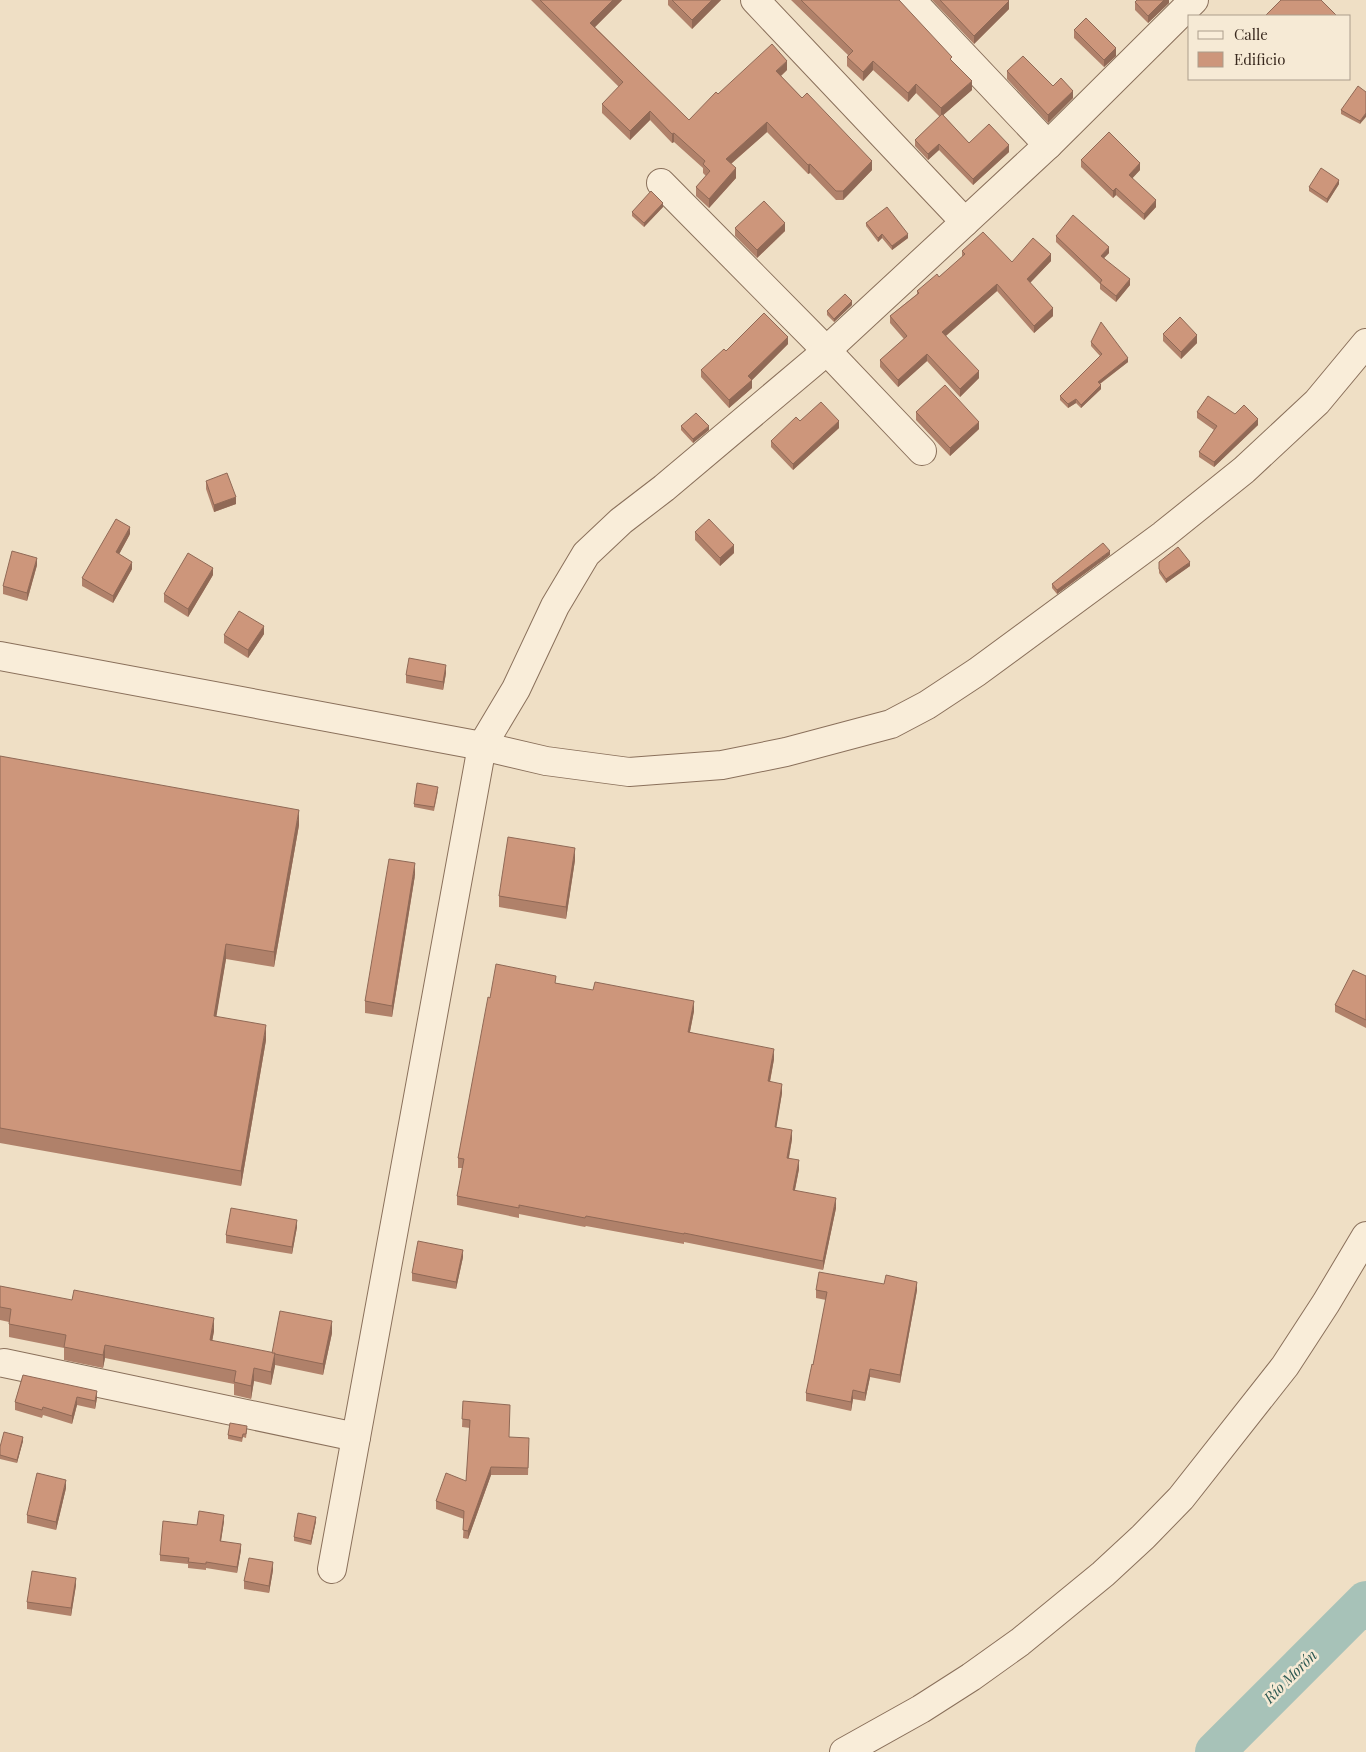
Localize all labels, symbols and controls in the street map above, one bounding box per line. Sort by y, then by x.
legend [1188,15,1351,80]
text: Calle [1234,24,1268,44]
text: Edificio [1234,49,1285,69]
water label: Río Morón [1258,1645,1321,1708]

